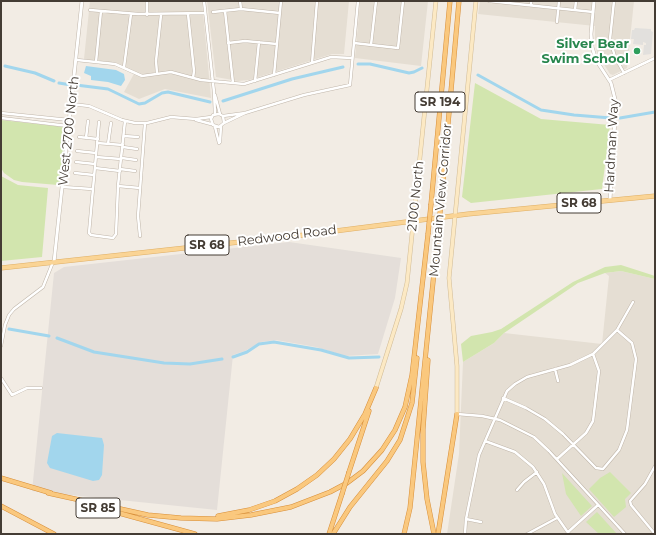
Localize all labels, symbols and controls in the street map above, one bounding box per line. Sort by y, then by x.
place label: Silver Bear Swim School [542,36,629,67]
marker: Silver Bear Swim School [632,46,642,56]
street label: West 2700 North [55,75,83,187]
road number: SR 194 [415,92,465,112]
street label: Hardman Way [602,99,622,193]
street label: Mountain View Corridor [427,122,455,278]
street label: 2100 North [405,160,427,232]
road number: SR 68 [557,193,601,213]
street label: Redwood Road [237,222,337,250]
road number: SR 68 [185,235,229,255]
road number: SR 85 [76,498,120,518]

